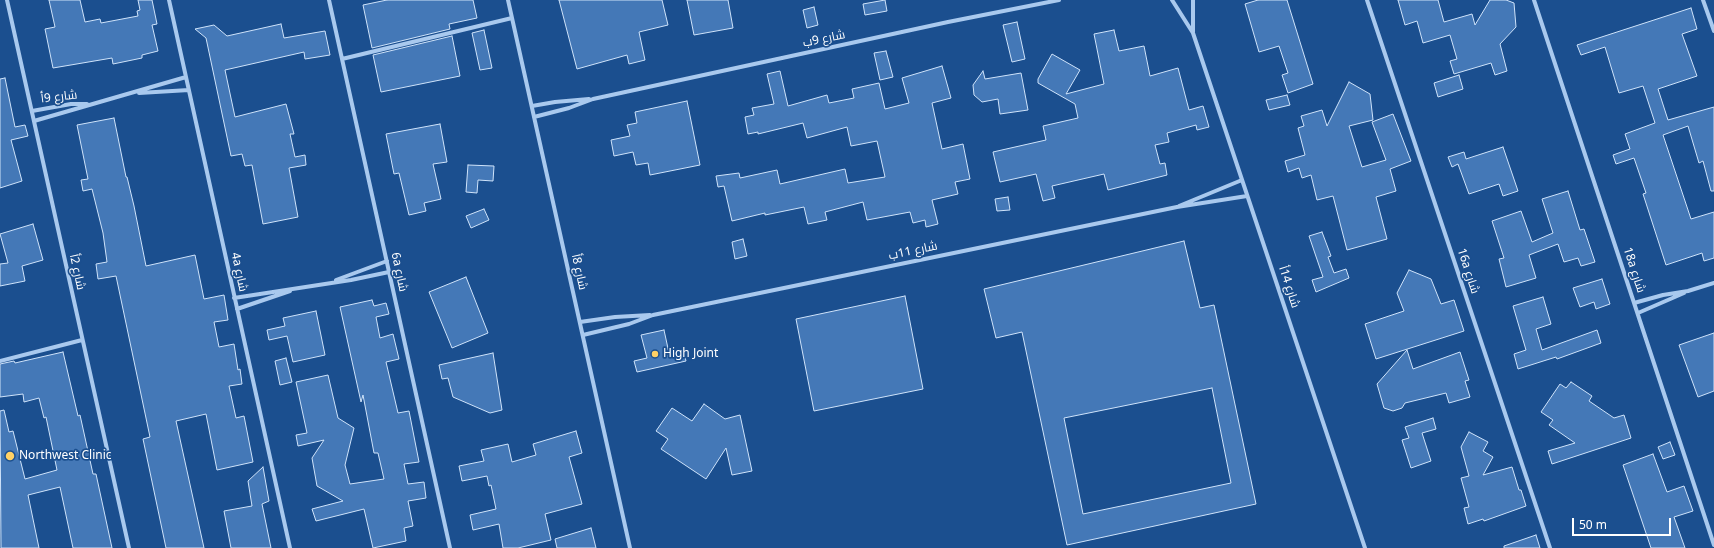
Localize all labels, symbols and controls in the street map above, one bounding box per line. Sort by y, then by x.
street label: شارع 9ب [802,28,846,50]
street label: شارع 9أ [40,88,78,106]
street label: شارع 11ب [887,239,939,263]
street label: 18a شارع [1620,246,1648,294]
street label: 16a شارع [1454,247,1482,295]
street label: 4a شارع [228,251,250,293]
street label: 6a شارع [388,251,410,293]
street label: شارع 2أ [66,253,88,291]
street label: شارع 8أ [568,253,590,291]
street label: شارع 14أ [1275,264,1303,310]
place label: High Joint [663,347,718,361]
marker: High Joint [650,349,660,359]
place label: Northwest Clinic [19,449,112,463]
marker: Northwest Clinic [4,450,16,462]
scale bar [1574,510,1673,536]
text: 50 m [1579,516,1607,533]

